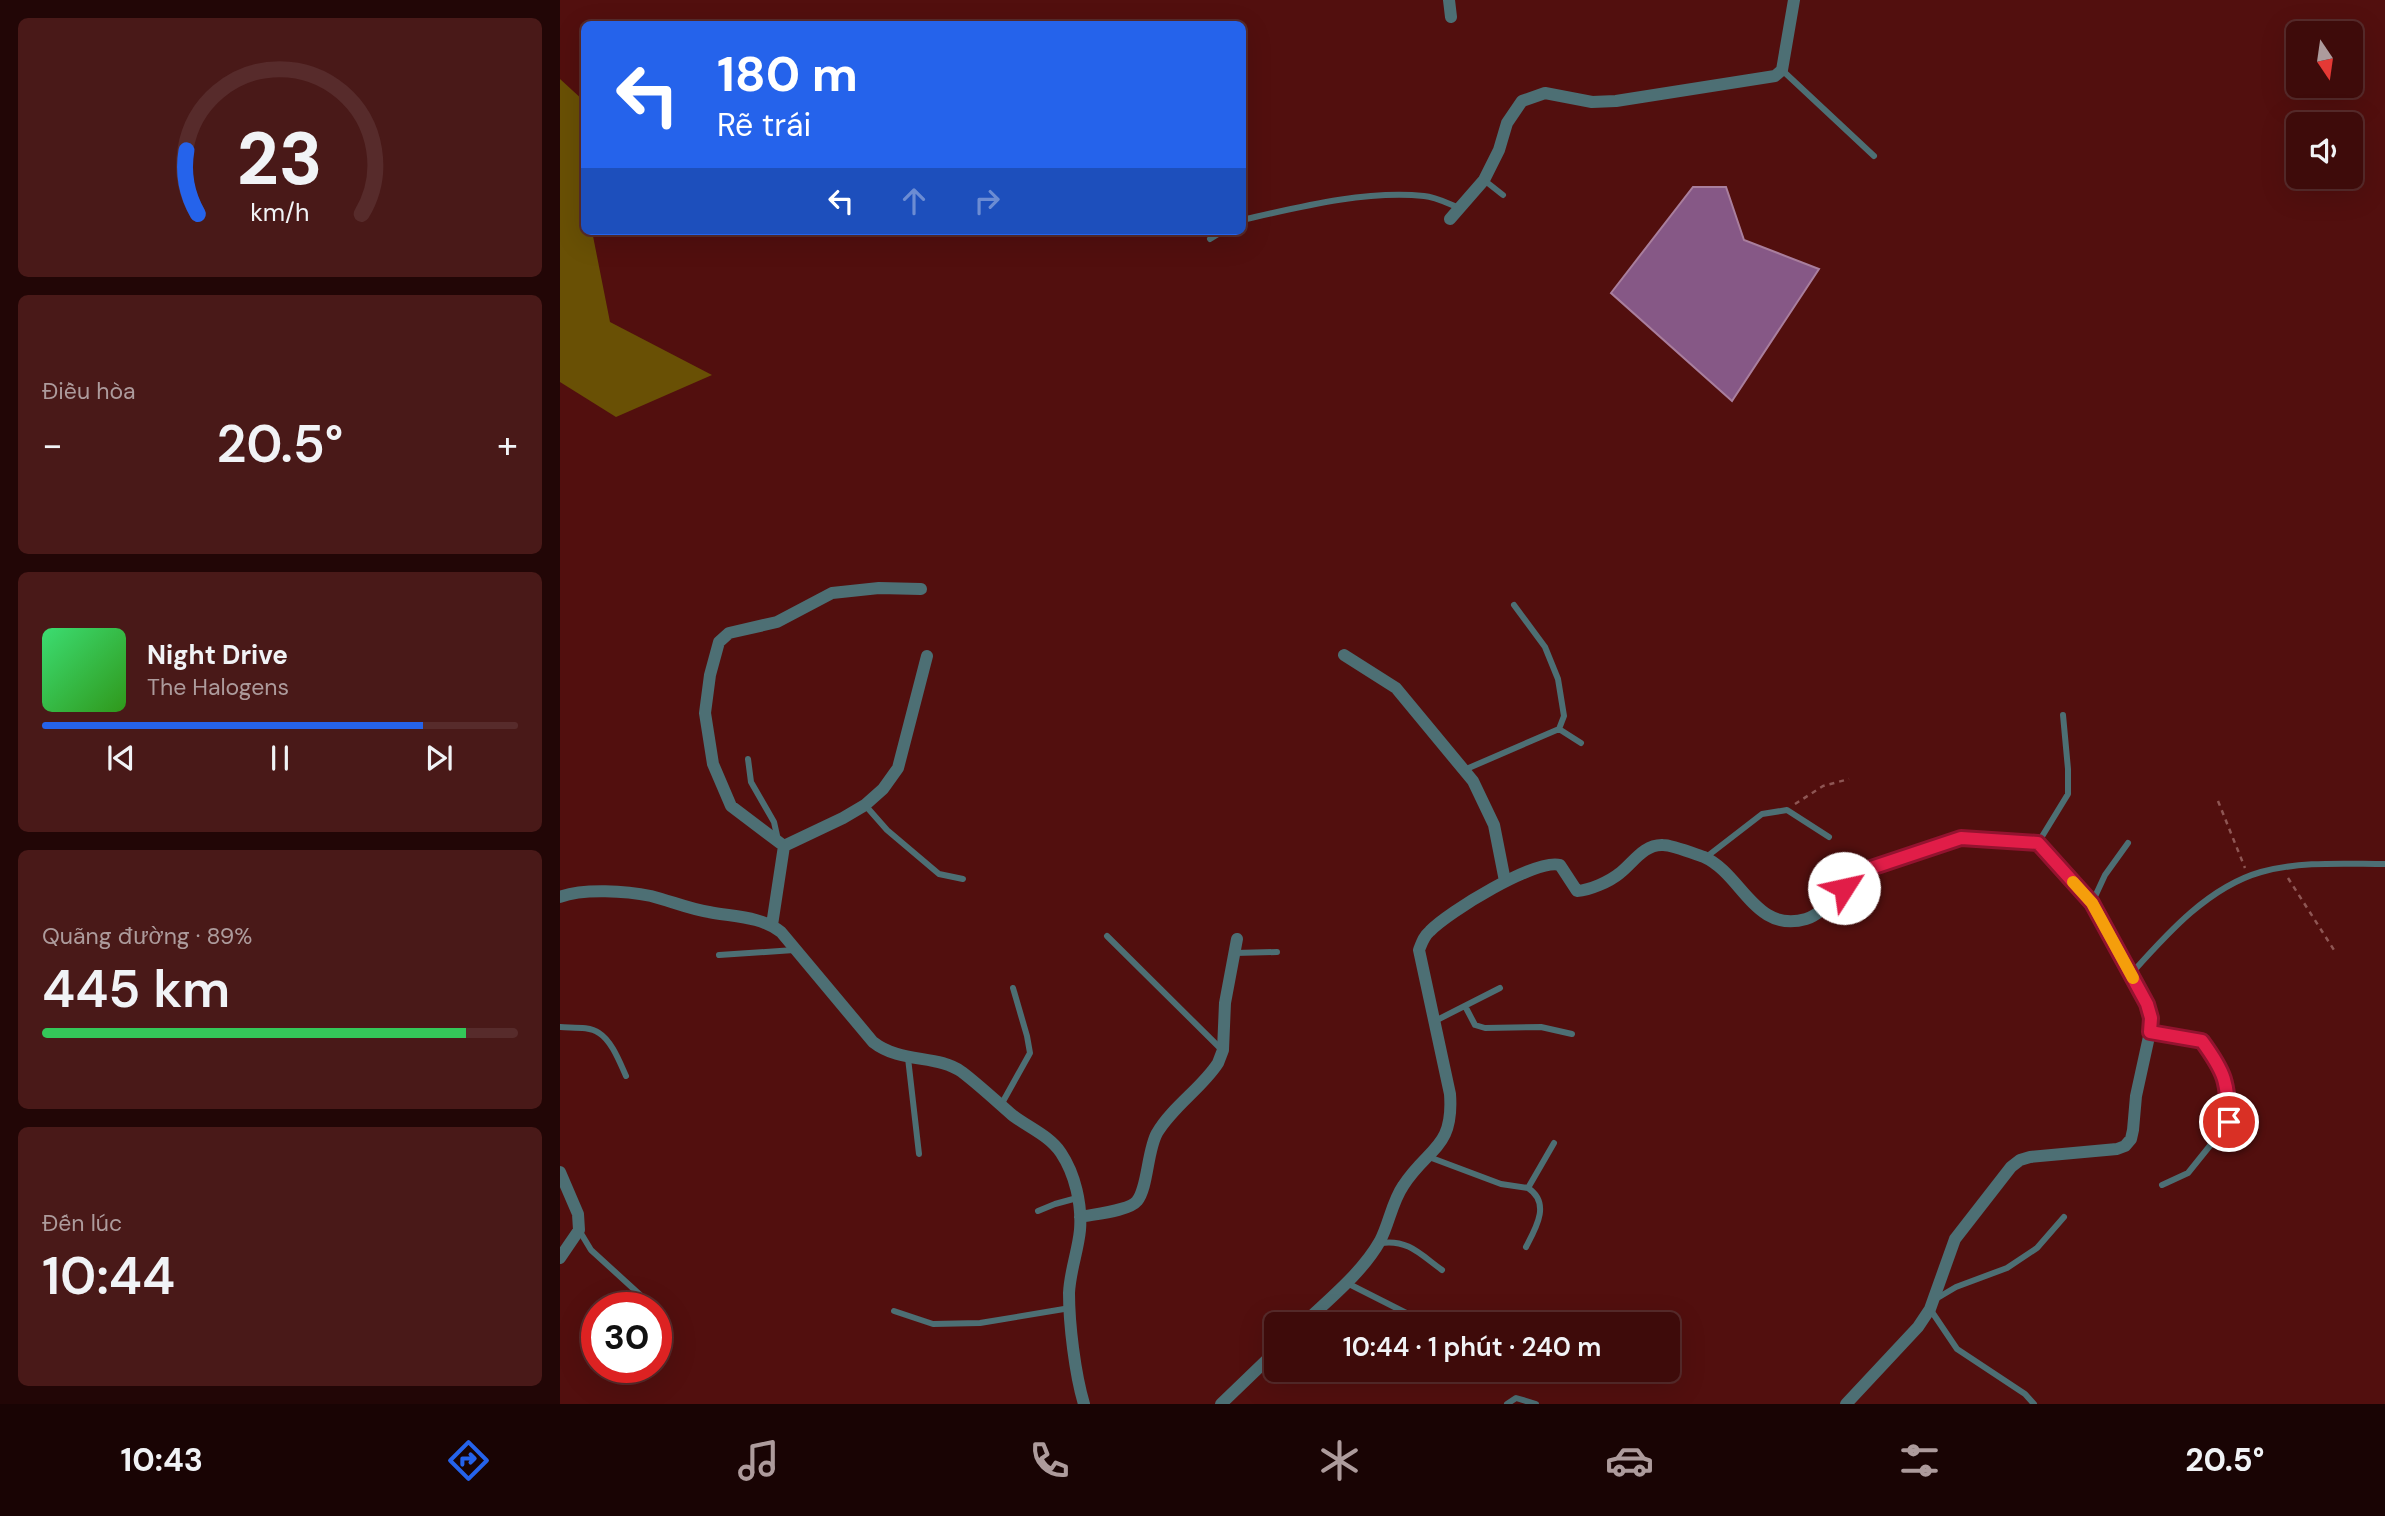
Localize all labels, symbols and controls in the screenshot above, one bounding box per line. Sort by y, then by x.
north arrow [2286,21,2362,98]
map controls [2286,21,2363,189]
text: 180 m [717,42,858,106]
icon: left [602,49,693,140]
text: Rẽ trái [717,104,811,146]
text: 23 [237,112,323,207]
button: sound [2286,112,2363,189]
icon: left [822,182,860,220]
icon: ahead [895,182,933,220]
icon: right [968,182,1006,220]
text: km/h [250,195,310,228]
text: Điều hòa [42,376,136,406]
text: 20.5° [217,410,343,478]
text: − [42,420,63,470]
text: + [497,420,518,470]
text: Night Drive [147,638,288,672]
text: The Halogens [147,672,289,702]
icon: previous [102,739,140,777]
icon: pause [261,739,299,777]
icon: next [420,739,458,777]
position arrow [1807,851,1881,925]
text: Quãng đường · 89% [42,921,252,951]
text: 445 km [42,955,230,1023]
pin [2199,1092,2259,1152]
icon: arrive [2210,1103,2248,1141]
text: Đến lúc [42,1208,122,1238]
text: 10:44 [42,1242,175,1310]
speed limit sign: 30 [581,1292,672,1383]
text: 10:44 · 1 phút · 240 m [1343,1330,1601,1364]
icon: directions [444,1436,493,1485]
icon: music [734,1436,783,1485]
icon: phone [1025,1436,1074,1485]
icon: climate [1315,1436,1364,1485]
icon: car [1605,1436,1654,1485]
icon: filters [1895,1436,1944,1485]
text: 10:43 [121,1439,203,1481]
text: 20.5° [2185,1439,2264,1481]

